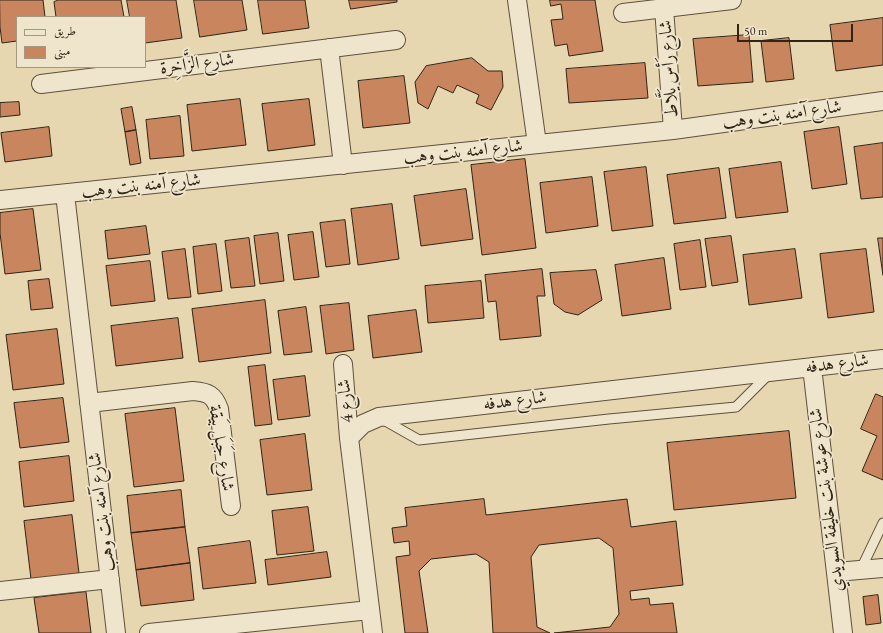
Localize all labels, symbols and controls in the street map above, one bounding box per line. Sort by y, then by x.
legend [16,16,146,68]
scale bar [739,16,855,42]
street label: شارع رَأس يَلَّاط [655,19,683,119]
text: طريق [54,23,76,39]
text: 50 m [744,23,767,39]
text: مبنى [54,43,70,59]
street label: شارع الزَّاخِرة [159,49,235,79]
street label: شارع آمنه بنت وهب [721,96,843,134]
street label: شارع آمنه بنت وهب [402,135,524,169]
street label: شارع آمنه بنت وهب [80,169,202,203]
street label: شارع هدفه [804,349,870,379]
street label: شارع 4 [333,378,359,424]
street label: شارع هدفه [482,386,548,416]
street label: شارع جَبَل بَيقة [204,403,238,493]
street label: شارع عوشة بنت خليفة السويدي [805,407,849,593]
street label: شارع آمنه بنت وهب [84,451,120,573]

